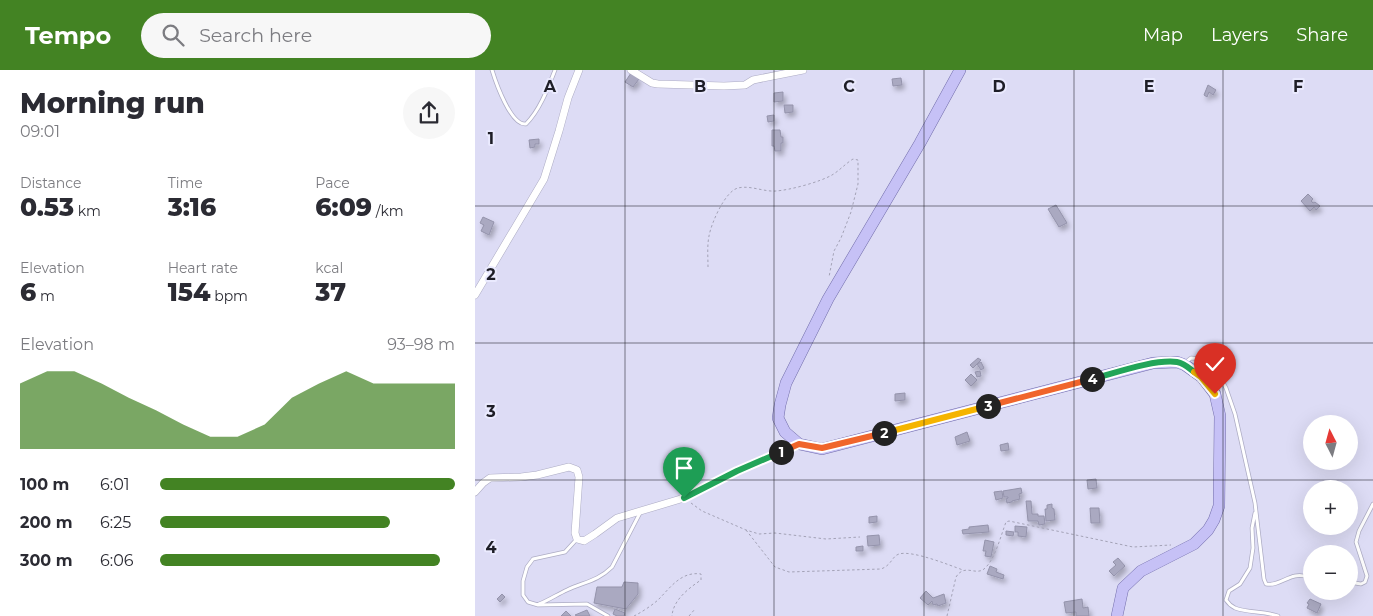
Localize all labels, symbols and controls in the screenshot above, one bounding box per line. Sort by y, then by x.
search box [141,13,491,58]
text: Tempo [25,21,111,50]
icon: search [159,21,187,49]
text: Search here [199,24,312,47]
text: Map [1143,24,1183,46]
text: Layers [1211,24,1268,46]
text: Share [1296,24,1348,46]
text: A [543,77,557,96]
text: B [694,77,706,96]
text: C [843,77,855,96]
text: D [992,77,1006,96]
text: E [1144,77,1154,96]
text: F [1293,77,1303,96]
text: Morning run [20,86,205,120]
button: share [403,87,455,139]
text: 09:01 [20,122,60,141]
text: 1 [488,129,494,148]
text: Distance [20,174,82,192]
text: Time [168,174,203,192]
text: Pace [315,174,350,192]
text: 0.53 [20,192,74,222]
text: 3:16 [168,192,216,222]
text: 6:09 [315,192,372,222]
text: km [74,202,101,220]
text: /km [372,202,404,220]
text: Elevation [20,259,85,277]
text: Heart rate [168,259,238,277]
text: kcal [315,259,343,277]
text: 2 [486,265,496,284]
text: 6 [20,277,36,307]
text: 154 [168,277,210,307]
text: 37 [315,277,346,307]
text: m [36,287,55,305]
text: bpm [210,287,248,305]
text: Elevation [20,335,94,354]
text: 93–98 m [387,335,455,354]
pin [1194,343,1236,394]
icon: check [1201,350,1229,378]
pin: 4 [1079,366,1105,392]
text: 4 [1088,370,1097,388]
pin: 3 [975,394,1001,418]
text: 3 [984,397,993,415]
text: 3 [485,402,496,421]
north arrow [1303,415,1357,470]
map controls [1303,415,1358,600]
pin: 2 [871,420,897,446]
text: 2 [880,424,889,442]
pin: 1 [769,440,793,464]
text: 1 [779,443,784,461]
pin [663,447,705,498]
icon: arrive [670,454,698,482]
text: 100 m [20,475,69,494]
text: 6:01 [100,475,130,494]
button: + [1303,480,1358,535]
text: 200 m [20,513,72,532]
text: 6:25 [100,513,131,532]
text: 4 [485,538,497,557]
button: − [1303,545,1358,600]
text: 300 m [20,551,73,570]
text: 6:06 [100,551,133,570]

